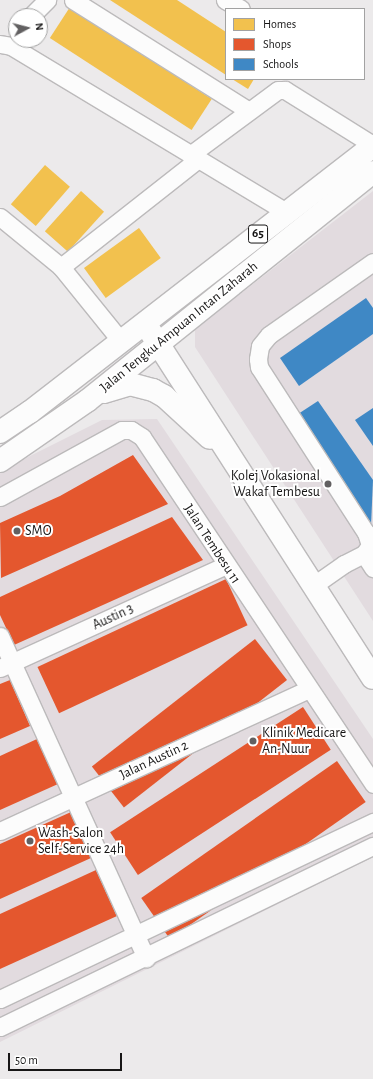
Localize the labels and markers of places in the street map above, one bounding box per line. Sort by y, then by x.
place label: Kolej Vokasional Wakaf Tembesu [231,468,320,500]
marker: Kolej Vokasional Wakaf Tembesu [323,479,333,489]
place label: SMO [25,523,52,539]
marker: SMO [12,526,22,536]
place label: Klinik Medicare An-Nuur [262,725,346,758]
marker: Klinik Medicare An-Nuur [247,735,259,747]
place label: Wash-Salon Self-Service 24h [38,825,124,858]
marker: Wash-Salon Self-Service 24h [25,836,35,846]

